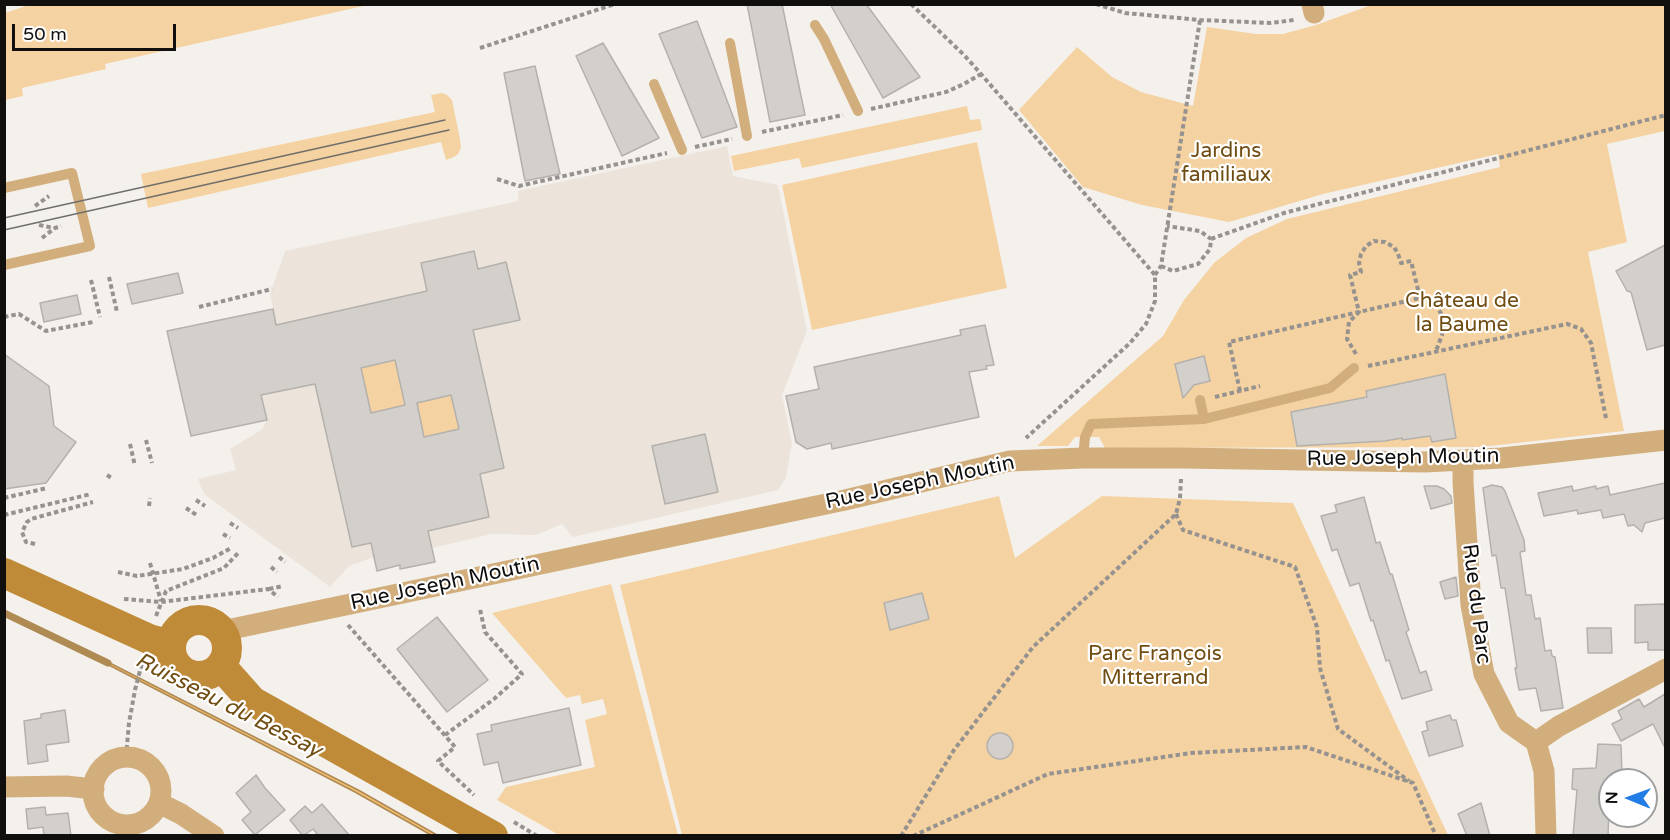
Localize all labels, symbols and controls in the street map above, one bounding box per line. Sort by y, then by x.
scale bar [15,12,178,50]
text: 50 m [23,23,67,45]
park label: Jardins familiaux [1181,138,1271,188]
park label: Château de la Baume [1405,288,1519,338]
street label: Rue Joseph Moutin [1306,444,1500,472]
street label: Rue Joseph Moutin [823,451,1017,515]
street label: Rue du Parc [1456,542,1496,666]
street label: Rue Joseph Moutin [348,552,542,616]
park label: Parc François Mitterrand [1088,641,1222,691]
water label: Ruisseau du Bessay [131,648,325,764]
north arrow [1598,768,1658,828]
text: N [1602,791,1622,804]

